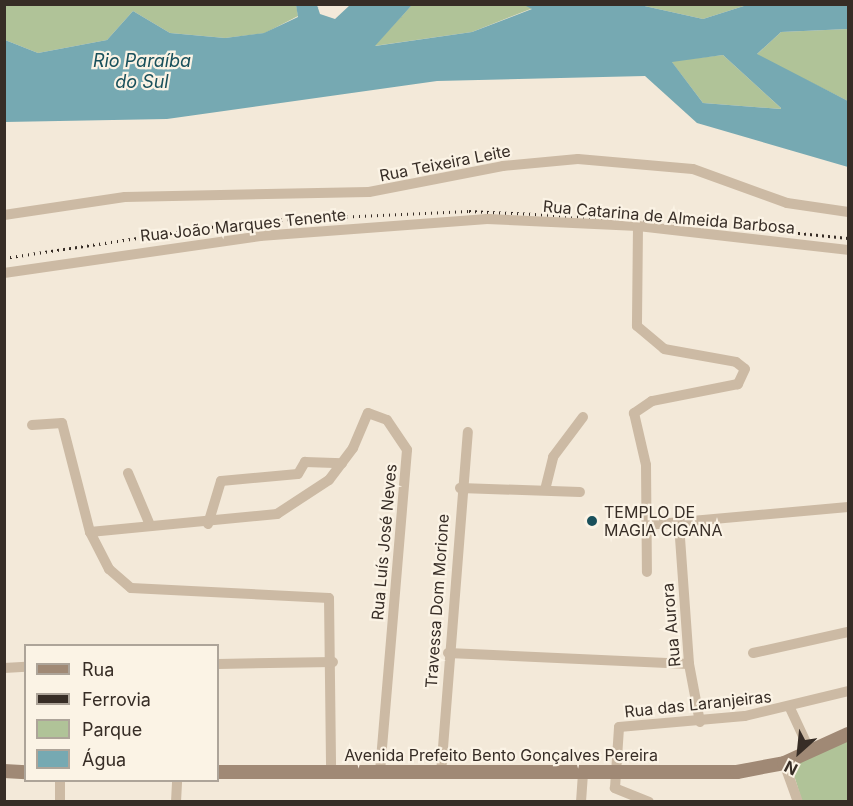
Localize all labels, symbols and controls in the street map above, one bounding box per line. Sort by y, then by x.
water label: Rio Paraíba do Sul [93,51,191,94]
street label: Rua Teixeira Leite [378,141,512,185]
street label: Rua Catarina de Almeida Barbosa [542,196,796,238]
street label: Rua João Marques Tenente [139,205,347,245]
street label: Rua Luís José Neves [368,463,400,621]
place label: TEMPLO DE MAGIA CIGANA [604,502,722,540]
street label: Travessa Dom Morione [421,513,453,689]
marker: TEMPLO DE MAGIA CIGANA [585,514,599,528]
street label: Rua Aurora [658,582,684,668]
legend [24,644,219,782]
text: Rua [82,659,114,680]
street label: Rua das Laranjeiras [623,687,773,721]
text: Ferrovia [82,689,151,710]
text: Parque [82,719,142,740]
north arrow [769,722,829,782]
street label: Avenida Prefeito Bento Gonçalves Pereira [344,745,658,765]
text: Água [82,749,126,770]
text: N [781,756,801,780]

